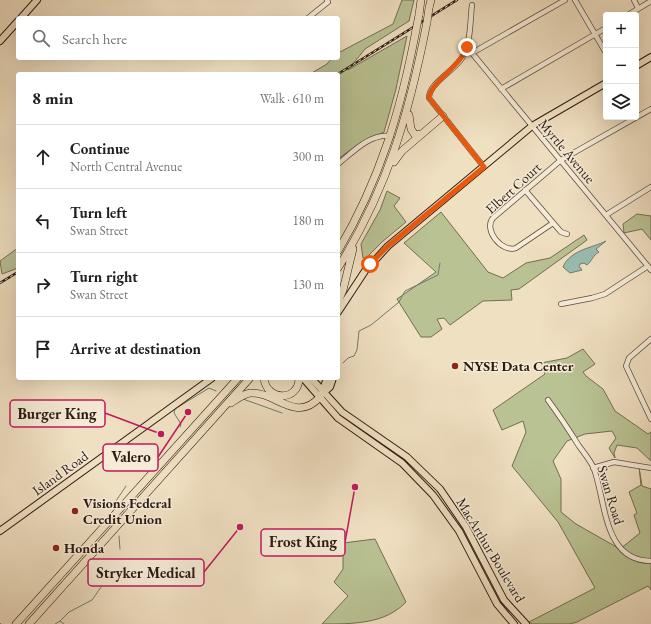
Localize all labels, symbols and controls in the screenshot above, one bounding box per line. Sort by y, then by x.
map controls [603,12,639,120]
button: + [603,12,639,48]
search box [16,16,340,60]
icon: search [30,27,52,49]
text: Search here [62,29,127,48]
route end [458,38,476,56]
button: − [603,48,639,84]
button: layers [603,84,639,120]
text: 8 min [32,87,73,109]
text: Walk · 610 m [260,90,324,107]
street label: Myrtle Avenue [535,115,600,187]
text: Continue [70,139,130,158]
icon: ahead [32,146,54,168]
text: 300 m [293,148,324,165]
text: North Central Avenue [70,158,182,175]
street label: Elbert Court [481,158,545,218]
text: Turn left [70,203,127,222]
icon: left [32,210,54,232]
text: 180 m [293,212,324,229]
text: Swan Street [70,222,128,239]
route start [361,255,379,273]
text: Turn right [70,267,138,286]
icon: right [32,274,54,296]
text: 130 m [293,276,324,293]
text: Swan Street [70,286,128,303]
icon: arrive [32,338,54,360]
text: Arrive at destination [70,339,201,358]
place label: NYSE Data Center [463,357,574,375]
marker: NYSE Data Center [450,361,460,371]
callout: Burger King [10,400,105,427]
text: Burger King [17,404,97,423]
callout: Valero [103,444,158,471]
street label: Island Road [28,446,92,499]
text: Valero [111,447,151,466]
street label: Swan Road [593,463,629,528]
place label: Visions Federal Credit Union [83,494,171,528]
street label: MacArthur Boulevard [453,494,530,606]
marker: Visions Federal Credit Union [70,506,80,516]
callout: Frost King [261,529,345,556]
text: Frost King [269,532,338,551]
place label: Honda [64,539,105,557]
marker: Honda [51,543,61,553]
callout: Stryker Medical [88,559,204,586]
text: Stryker Medical [96,563,196,582]

